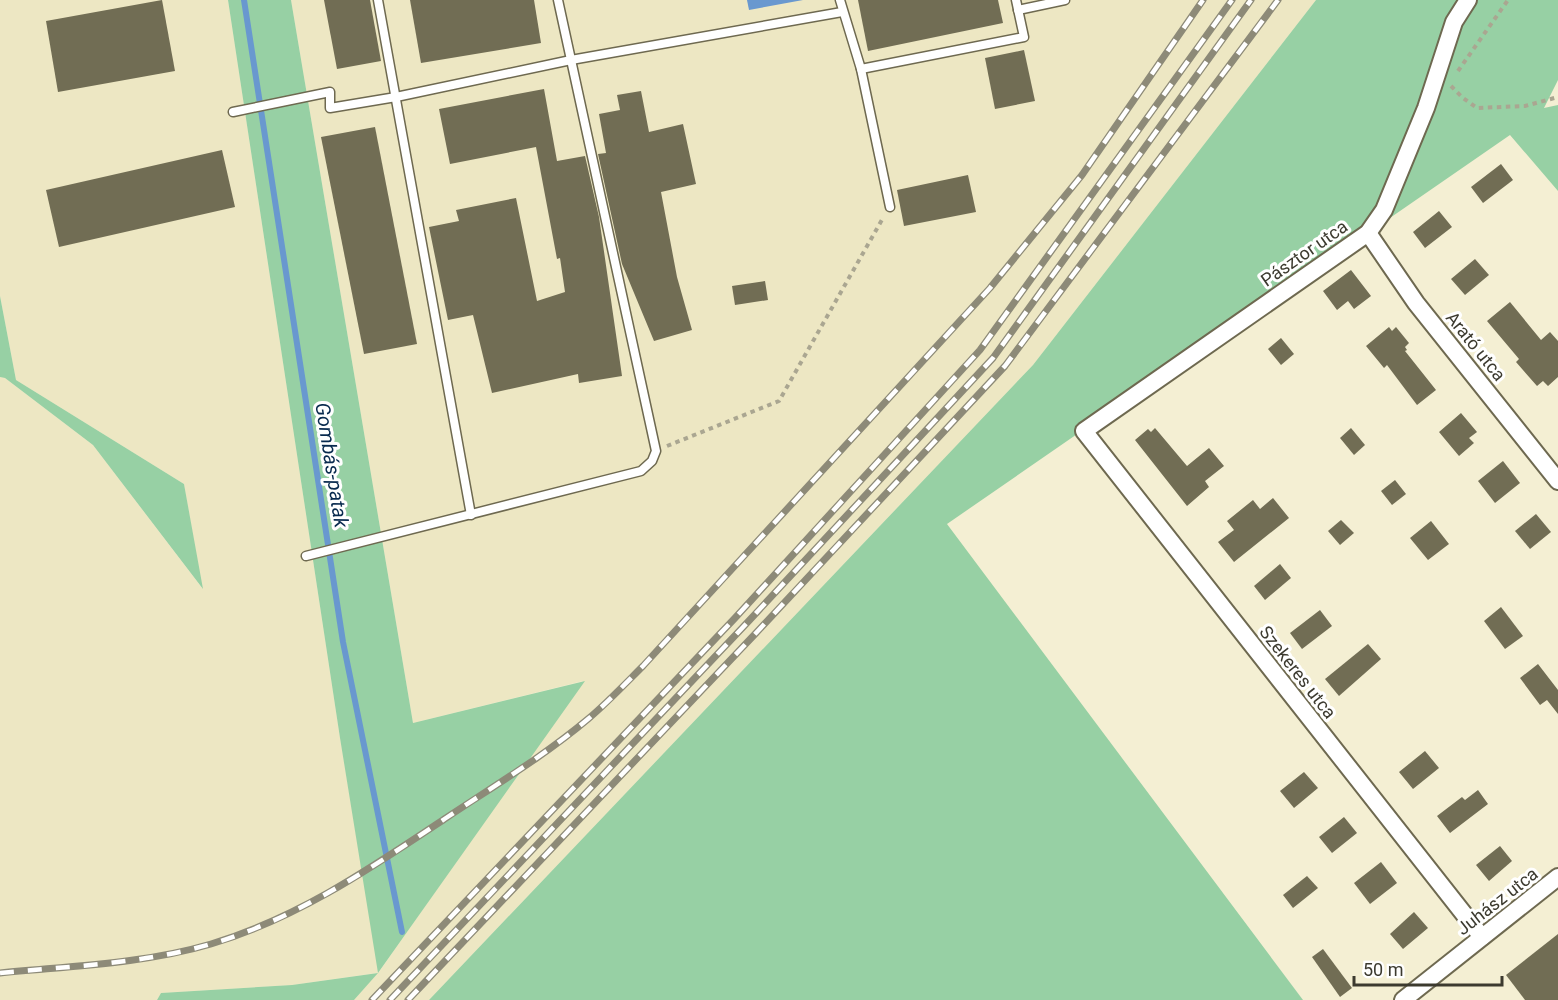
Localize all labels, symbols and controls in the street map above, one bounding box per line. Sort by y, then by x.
street label: Pásztor utca [1257,215,1351,291]
street label: Arató utca [1442,307,1510,385]
water label: Gombás-patak [310,401,354,530]
street label: Szekeres utca [1255,621,1341,723]
street label: Juhász utca [1452,863,1542,939]
scale bar [1354,949,1502,987]
text: 50 m [1363,959,1403,980]

